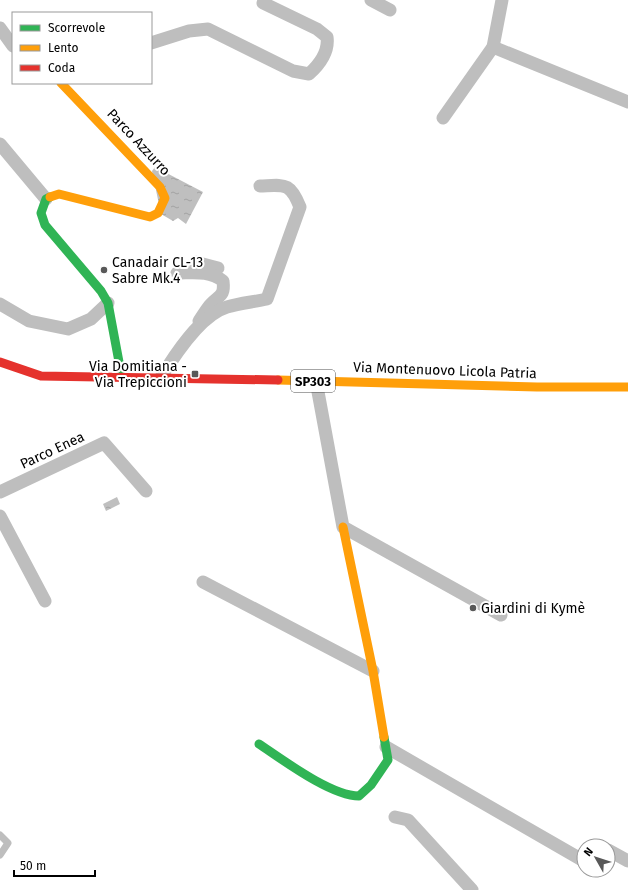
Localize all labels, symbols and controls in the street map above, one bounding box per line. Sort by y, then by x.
legend [12,12,152,84]
text: Scorrevole [48,21,105,35]
text: Lento [48,41,78,55]
text: Coda [48,61,75,75]
street label: Parco Azzurro [103,105,174,179]
place label: Canadair CL-13 Sabre Mk.4 [112,254,203,287]
marker: Canadair CL-13 Sabre Mk.4 [99,265,109,275]
place label: Via Domitiana - Via Trepiccioni [89,358,187,391]
street label: Via Montenuovo Licola Patria [353,359,537,382]
marker: Via Domitiana - Via Trepiccioni [190,369,200,379]
road number: SP303 [291,370,335,392]
street label: Parco Enea [17,428,87,473]
place label: Giardini di Kymè [481,600,585,617]
marker: Giardini di Kymè [468,603,478,613]
north arrow [576,838,616,878]
text: N [581,845,596,859]
scale bar [14,852,95,878]
text: 50 m [20,859,46,873]

